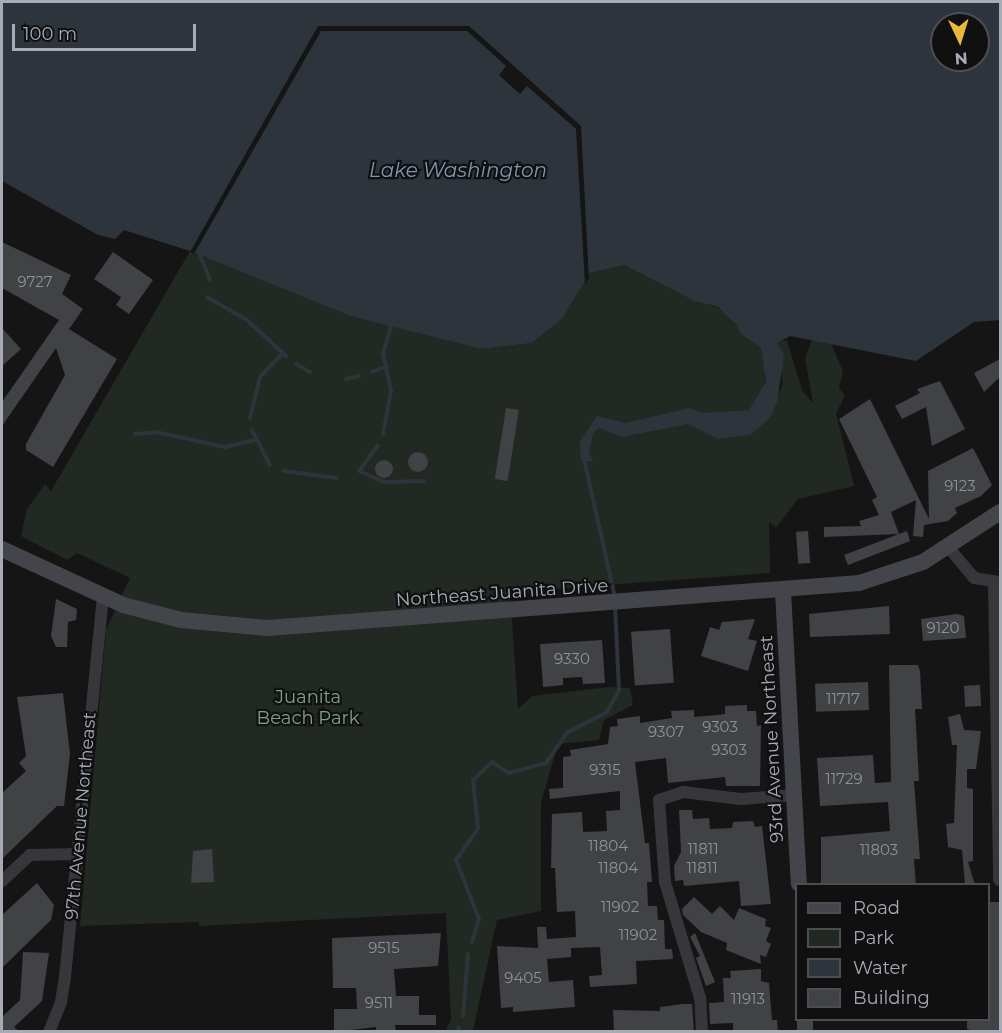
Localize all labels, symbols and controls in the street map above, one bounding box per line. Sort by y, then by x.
scale bar [15,12,200,50]
north arrow [930,12,990,72]
text: 100 m [23,23,77,45]
text: N [954,49,968,68]
water label: Lake Washington [369,158,547,182]
house number: 9727 [17,273,53,291]
house number: 9123 [944,477,976,495]
street label: Northeast Juanita Drive [395,575,609,611]
house number: 9120 [927,619,959,637]
street label: 93rd Avenue Northeast [756,635,788,843]
house number: 9330 [554,650,590,668]
park label: Juanita Beach Park [257,687,359,730]
house number: 11717 [826,690,860,708]
street label: 97th Avenue Northeast [61,711,101,921]
house number: 9303 [702,718,738,736]
house number: 9307 [648,723,684,741]
house number: 9303 [711,741,747,759]
house number: 9315 [589,761,621,779]
house number: 11729 [825,770,863,788]
house number: 11804 [588,837,628,855]
house number: 11811 [687,840,719,858]
house number: 11803 [860,841,898,859]
house number: 11804 [598,859,638,877]
house number: 11811 [686,859,718,877]
legend [795,883,990,1021]
text: Road [853,897,900,919]
house number: 11902 [601,898,639,916]
house number: 11902 [619,926,657,944]
text: Park [853,927,894,949]
house number: 9515 [368,939,400,957]
text: Water [853,957,908,979]
house number: 9405 [504,969,542,987]
text: Building [853,987,930,1009]
house number: 11913 [731,990,765,1008]
house number: 9511 [365,994,393,1012]

